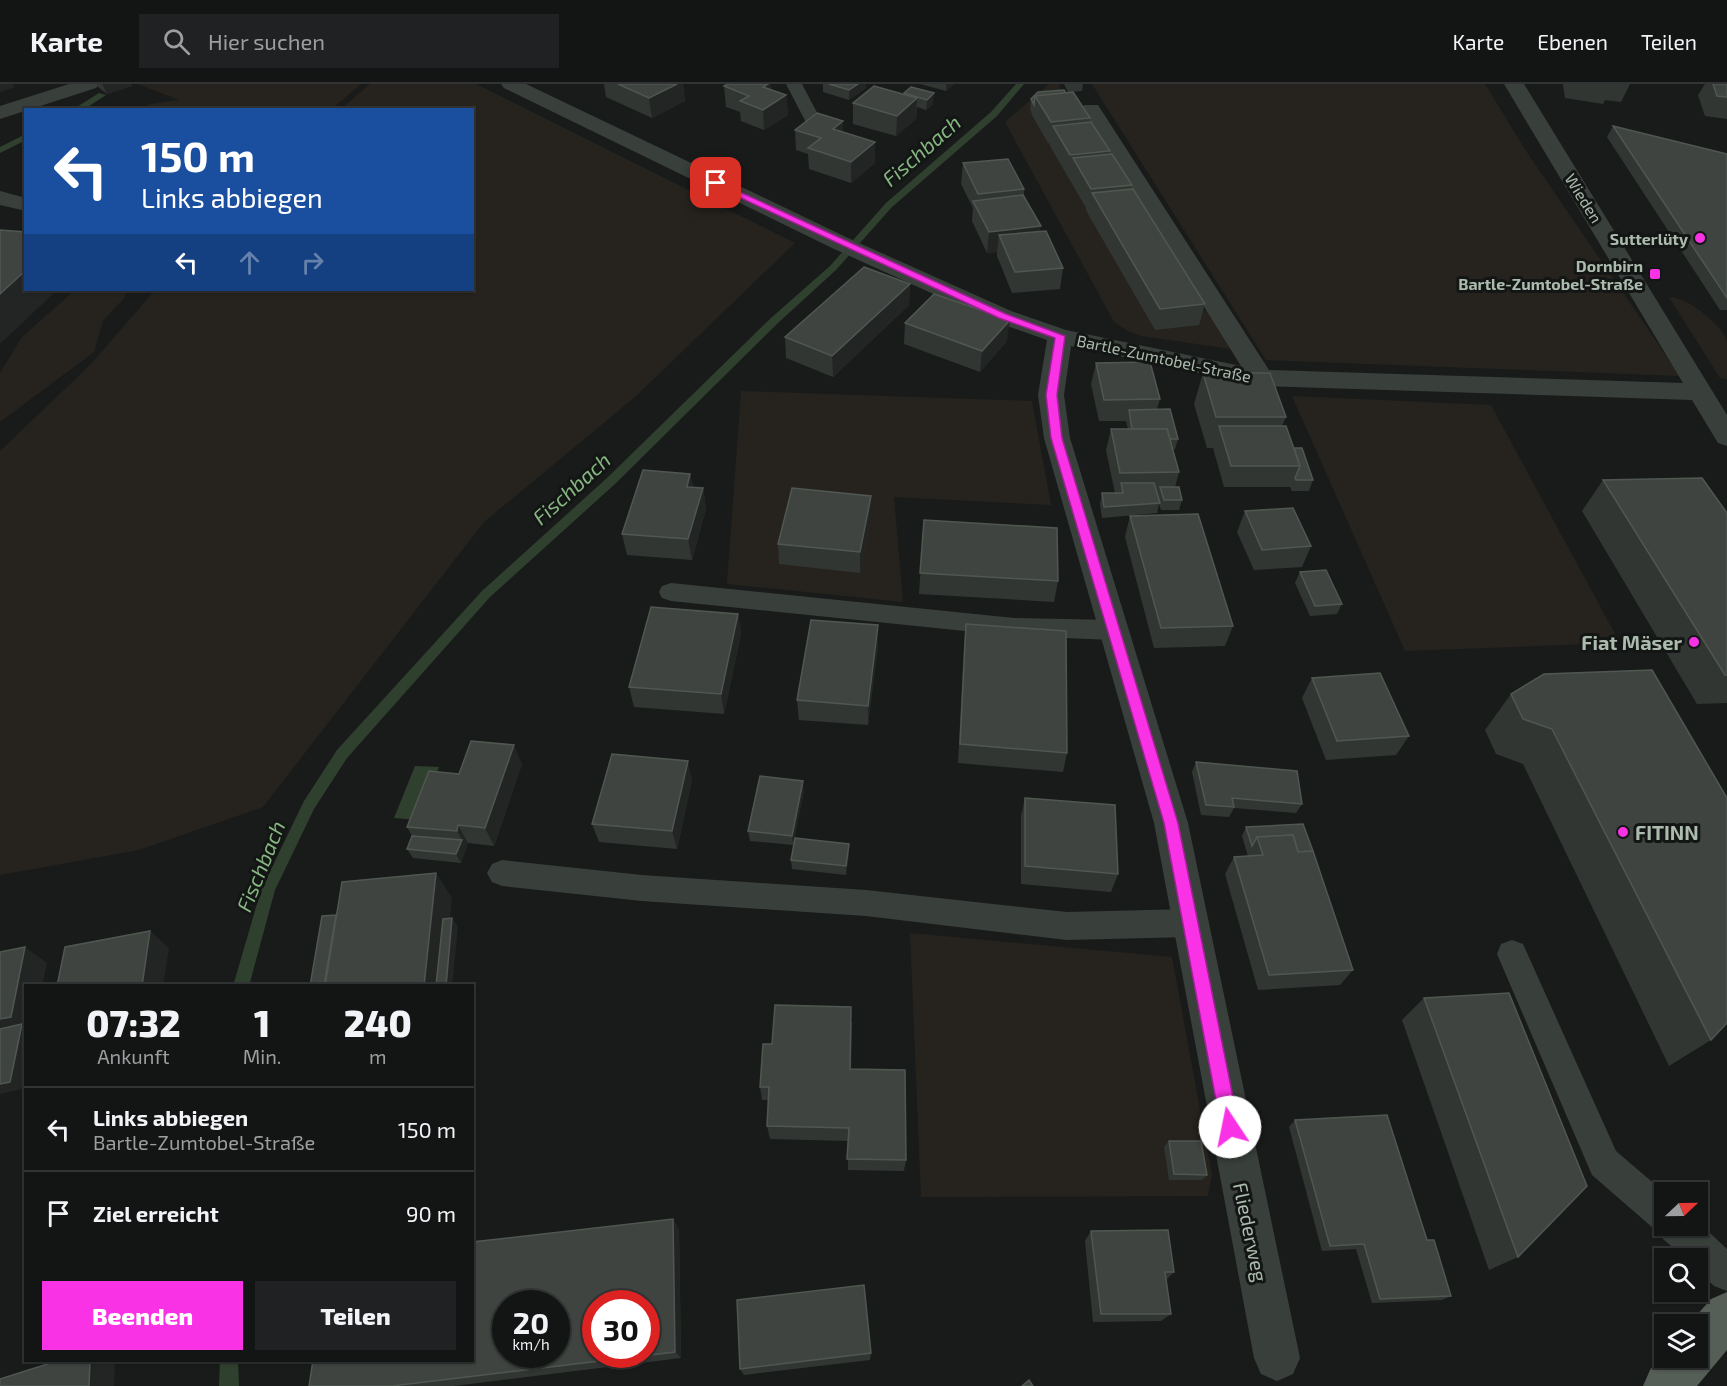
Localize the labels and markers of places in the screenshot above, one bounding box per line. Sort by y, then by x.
pin [690,157,741,208]
place label: Sutterlüty [1610,229,1688,249]
marker: Sutterlüty [1693,231,1707,245]
place label: Dornbirn Bartle-Zumtobel-Straße [1458,256,1643,293]
marker: Dornbirn Bartle-Zumtobel-Straße [1648,267,1662,281]
place label: Fiat Mäser [1581,630,1682,654]
marker: Fiat Mäser [1687,635,1701,649]
place label: FITINN [1635,820,1699,844]
marker: FITINN [1616,825,1630,839]

